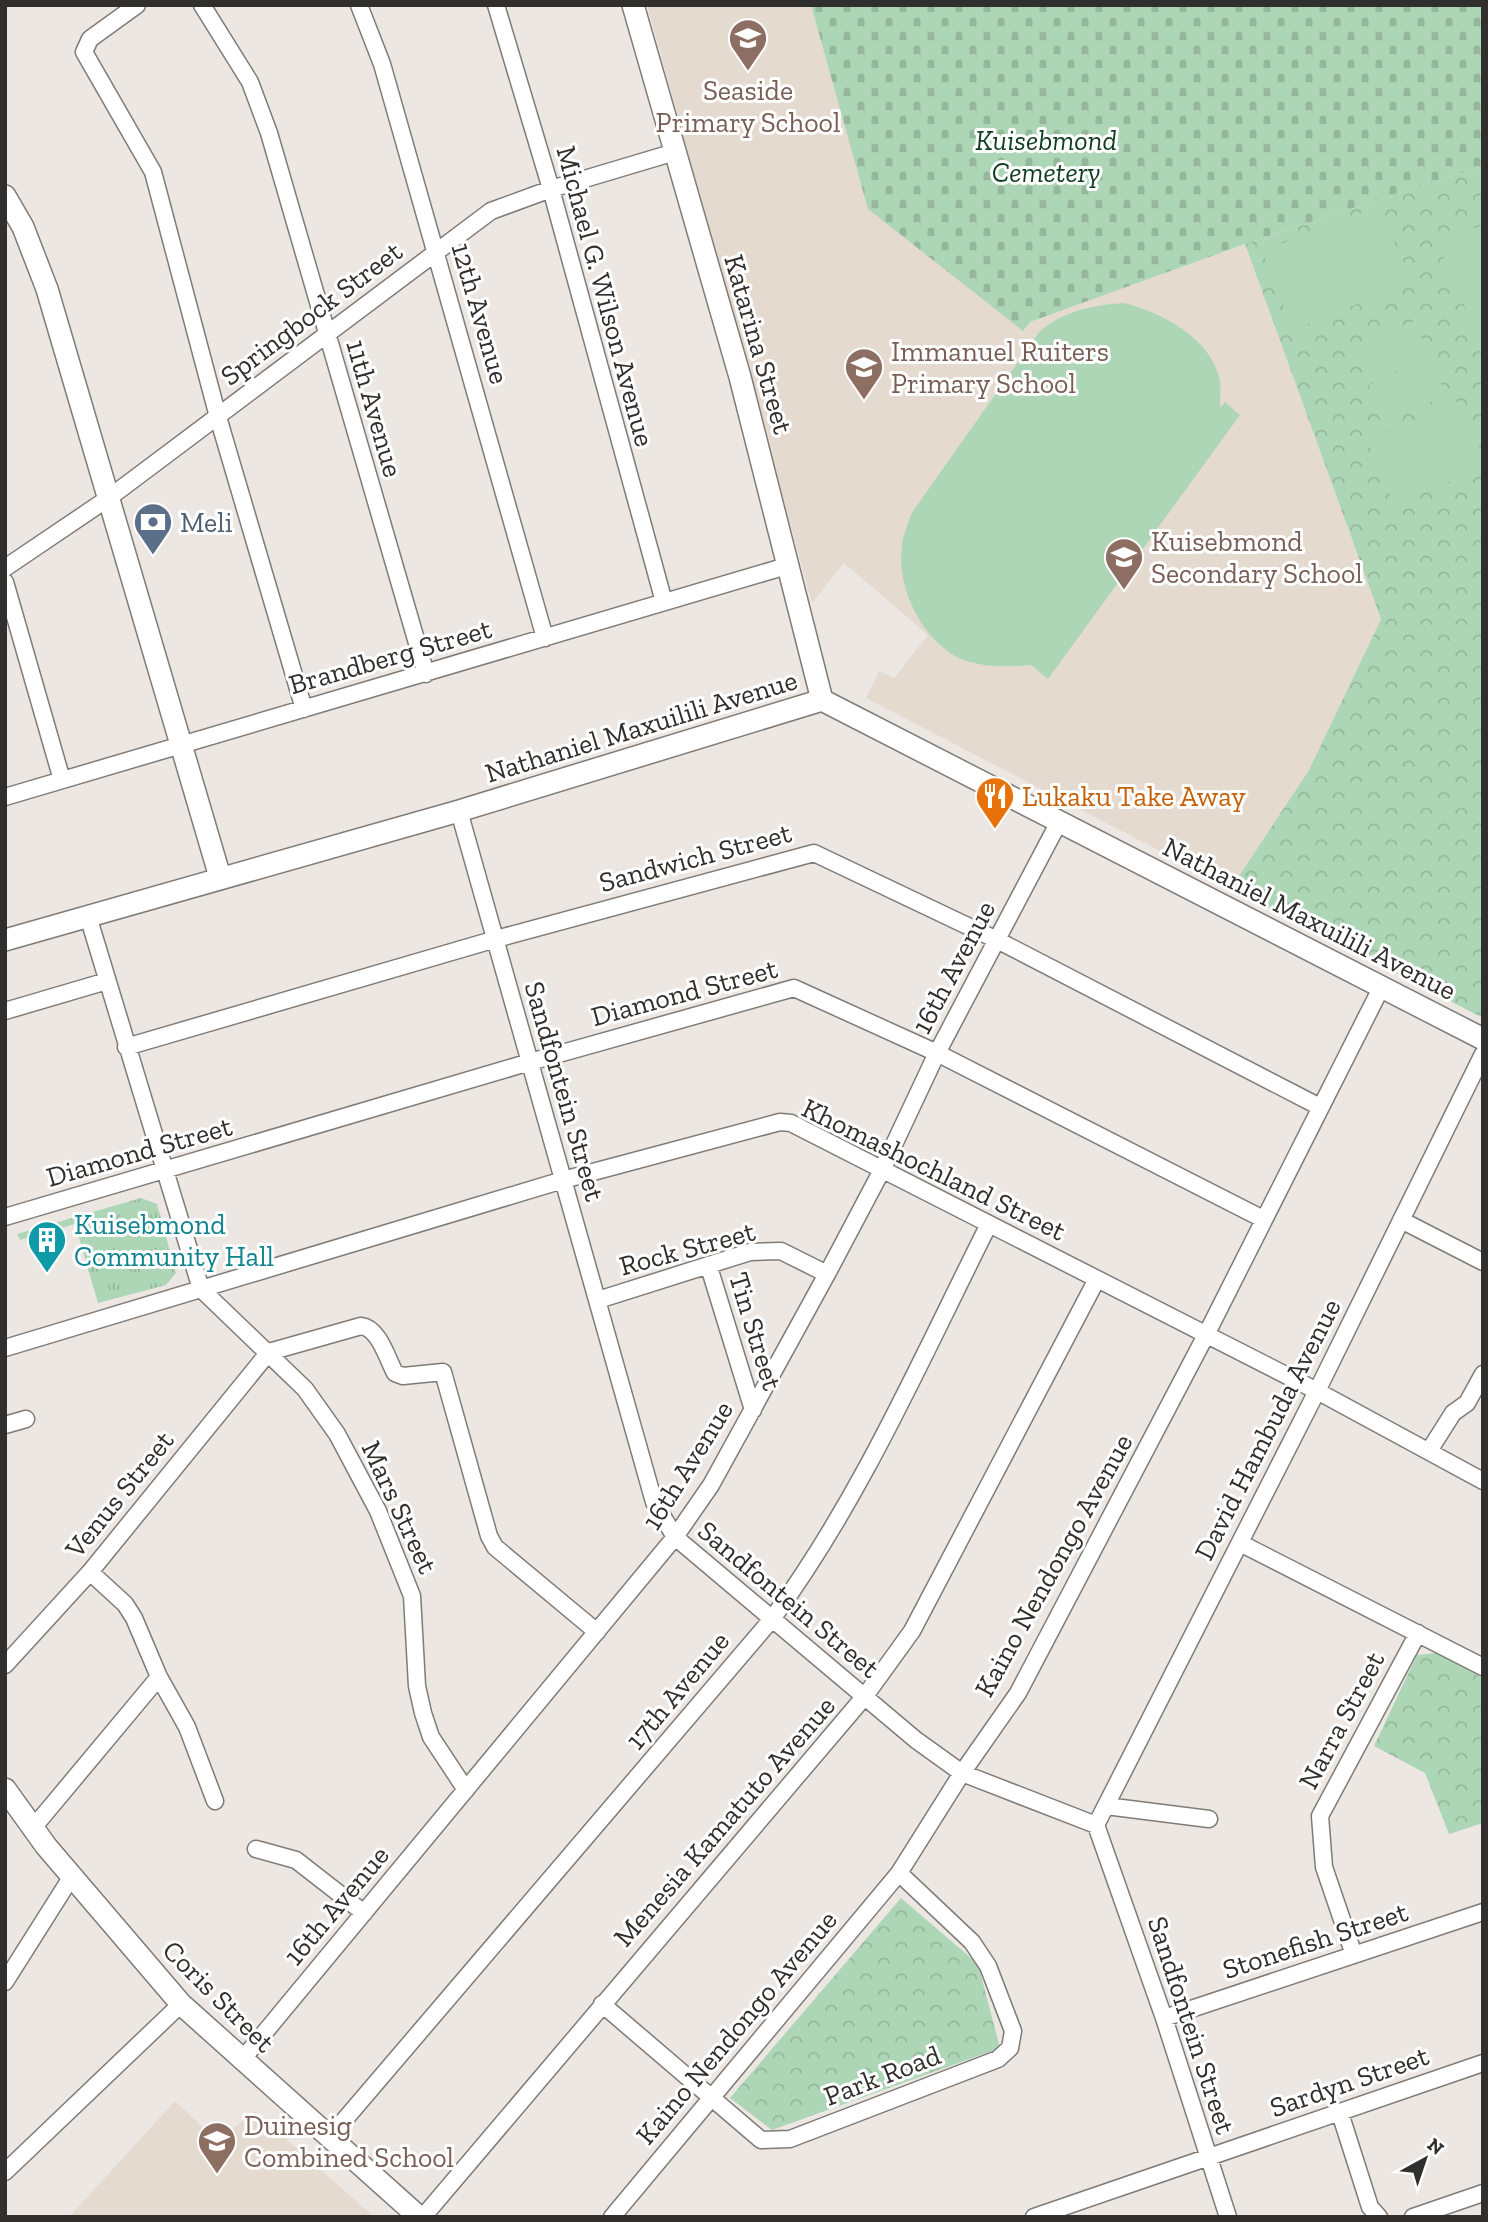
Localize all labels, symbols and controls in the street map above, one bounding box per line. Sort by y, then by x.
school or university icon: Seaside Primary School [727,17,769,72]
place label: Seaside Primary School [656,74,840,139]
park label: Kuisebmond Cemetery [975,124,1117,189]
street label: Michael G. Wilson Avenue [549,142,662,450]
street label: Springbock Street [214,234,409,392]
street label: 12th Avenue [445,239,516,387]
street label: Katarina Street [717,251,800,438]
place label: Immanuel Ruiters Primary School [891,335,1109,400]
street label: 11th Avenue [339,336,410,481]
school or university icon: Immanuel Ruiters Primary School [843,346,885,401]
bank icon: Meli [132,501,174,556]
place label: Meli [180,506,233,539]
place label: Kuisebmond Secondary School [1151,525,1363,590]
school or university icon: Kuisebmond Secondary School [1103,536,1145,591]
street label: Brandberg Street [285,612,496,701]
street label: Nathaniel Maxuilili Avenue [481,663,801,790]
restaurant icon: Lukaku Take Away [974,775,1016,830]
place label: Lukaku Take Away [1022,780,1246,813]
street label: Sandwich Street [596,816,795,899]
street label: Nathaniel Maxuilili Avenue [1158,830,1462,1007]
street label: 16th Avenue [905,895,1002,1039]
street label: Diamond Street [588,952,781,1033]
street label: Sandfontein Street [517,978,612,1205]
street label: Khomashochland Street [797,1091,1072,1248]
street label: Diamond Street [43,1109,236,1194]
place label: Kuisebmond Community Hall [74,1208,274,1273]
street label: Rock Street [616,1214,759,1282]
building icon: Kuisebmond Community Hall [26,1219,68,1274]
street label: Tin Street [722,1268,789,1395]
street label: David Hambuda Avenue [1187,1293,1348,1565]
street label: 16th Avenue [635,1395,740,1536]
street label: Venus Street [58,1424,181,1565]
street label: Kaino Nendongo Avenue [967,1428,1139,1702]
street label: Mars Street [355,1436,445,1579]
street label: Sandfontein Street [691,1514,887,1685]
street label: 17th Avenue [619,1625,736,1756]
street label: Narra Street [1291,1645,1392,1795]
street label: Menesia Kamatuto Avenue [607,1689,842,1953]
street label: 16th Avenue [277,1839,396,1972]
street label: Stonefish Street [1218,1895,1412,1986]
street label: Kaino Nendongo Avenue [629,1904,844,2151]
street label: Sandfontein Street [1141,1912,1242,2139]
street label: Coris Street [156,1934,282,2060]
street label: Park Road [819,2038,945,2113]
street label: Sardyn Street [1265,2039,1433,2124]
place label: Duinesig Combined School [244,2109,454,2174]
school or university icon: Duinesig Combined School [196,2120,238,2175]
north arrow [1390,2124,1460,2194]
text: N [1423,2133,1449,2160]

